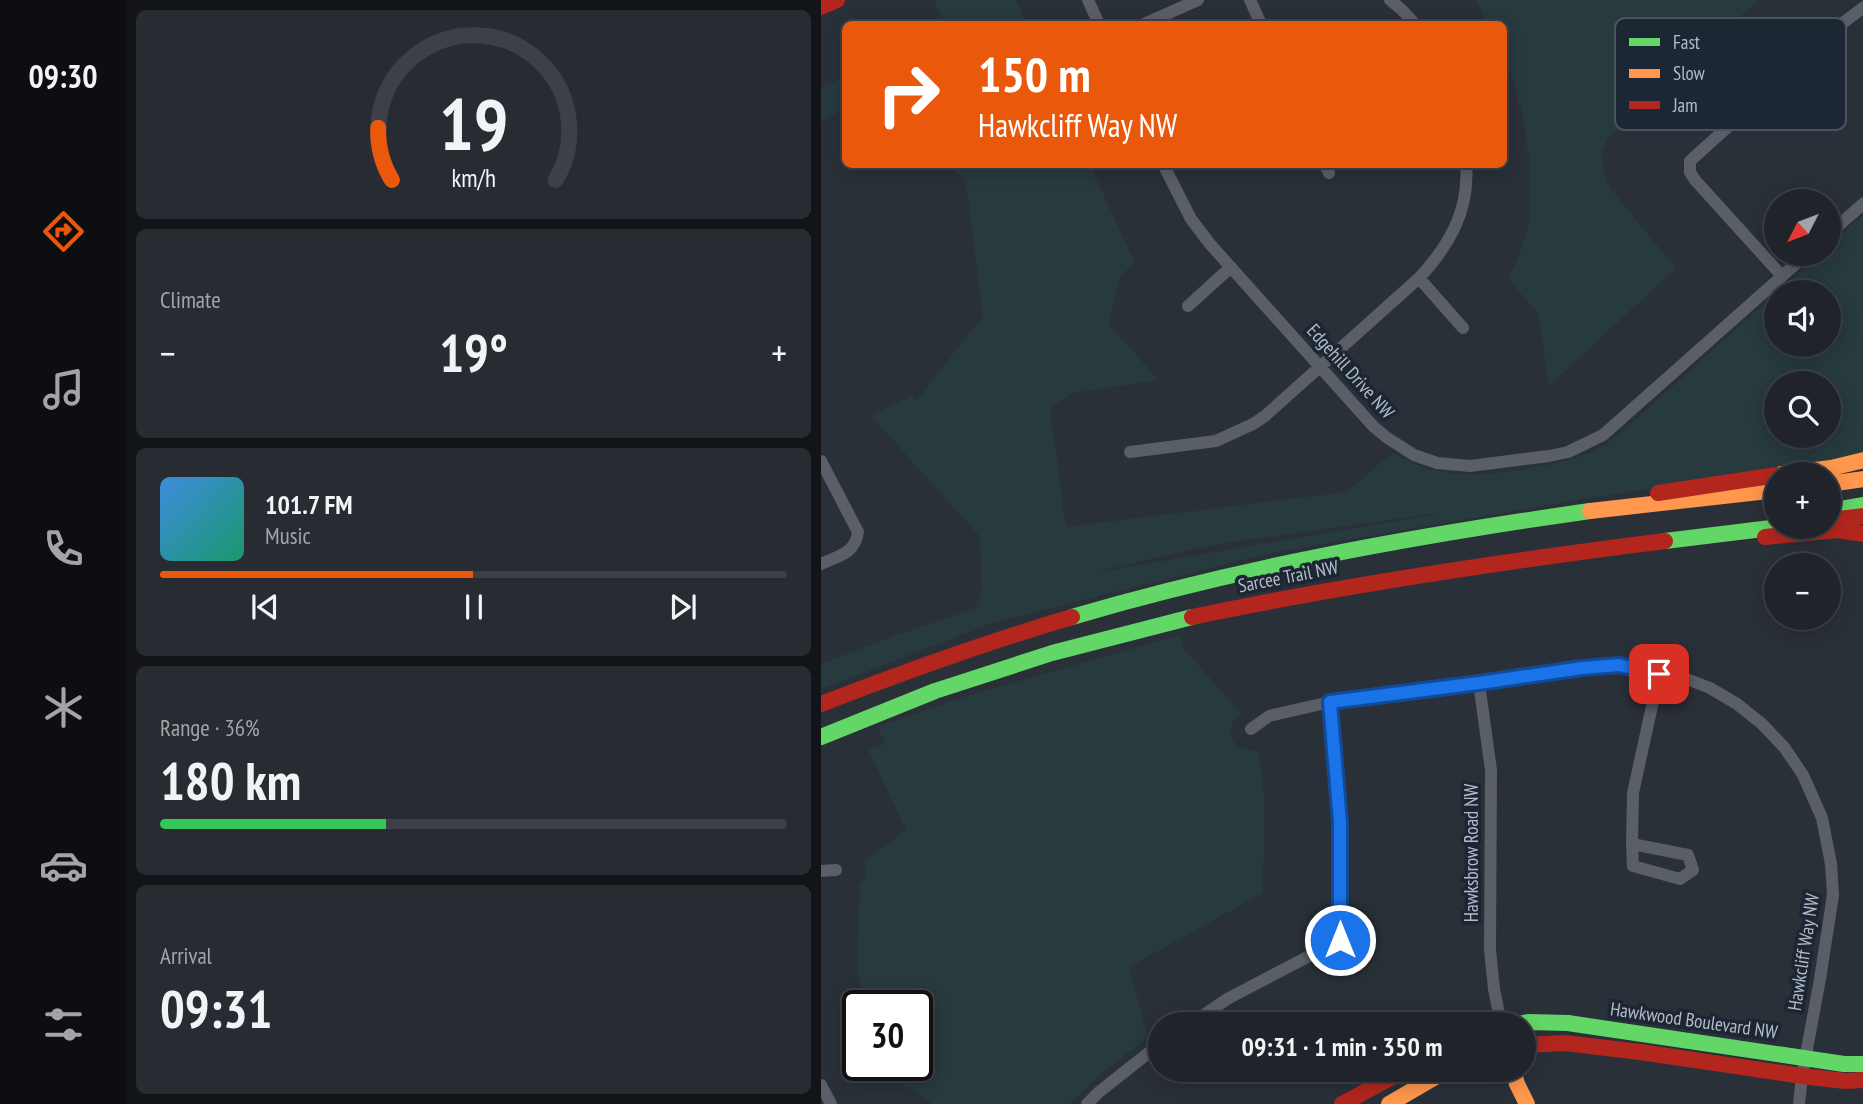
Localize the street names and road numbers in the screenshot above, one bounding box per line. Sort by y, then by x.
street label: Edgehill Drive NW [1302,319,1400,424]
street label: Sarcee Trail NW [1236,554,1340,597]
street label: Hawksbrow Road NW [1459,783,1483,922]
street label: Hawkcliff Way NW [1782,891,1824,1012]
street label: Hawkwood Boulevard NW [1609,996,1780,1044]

